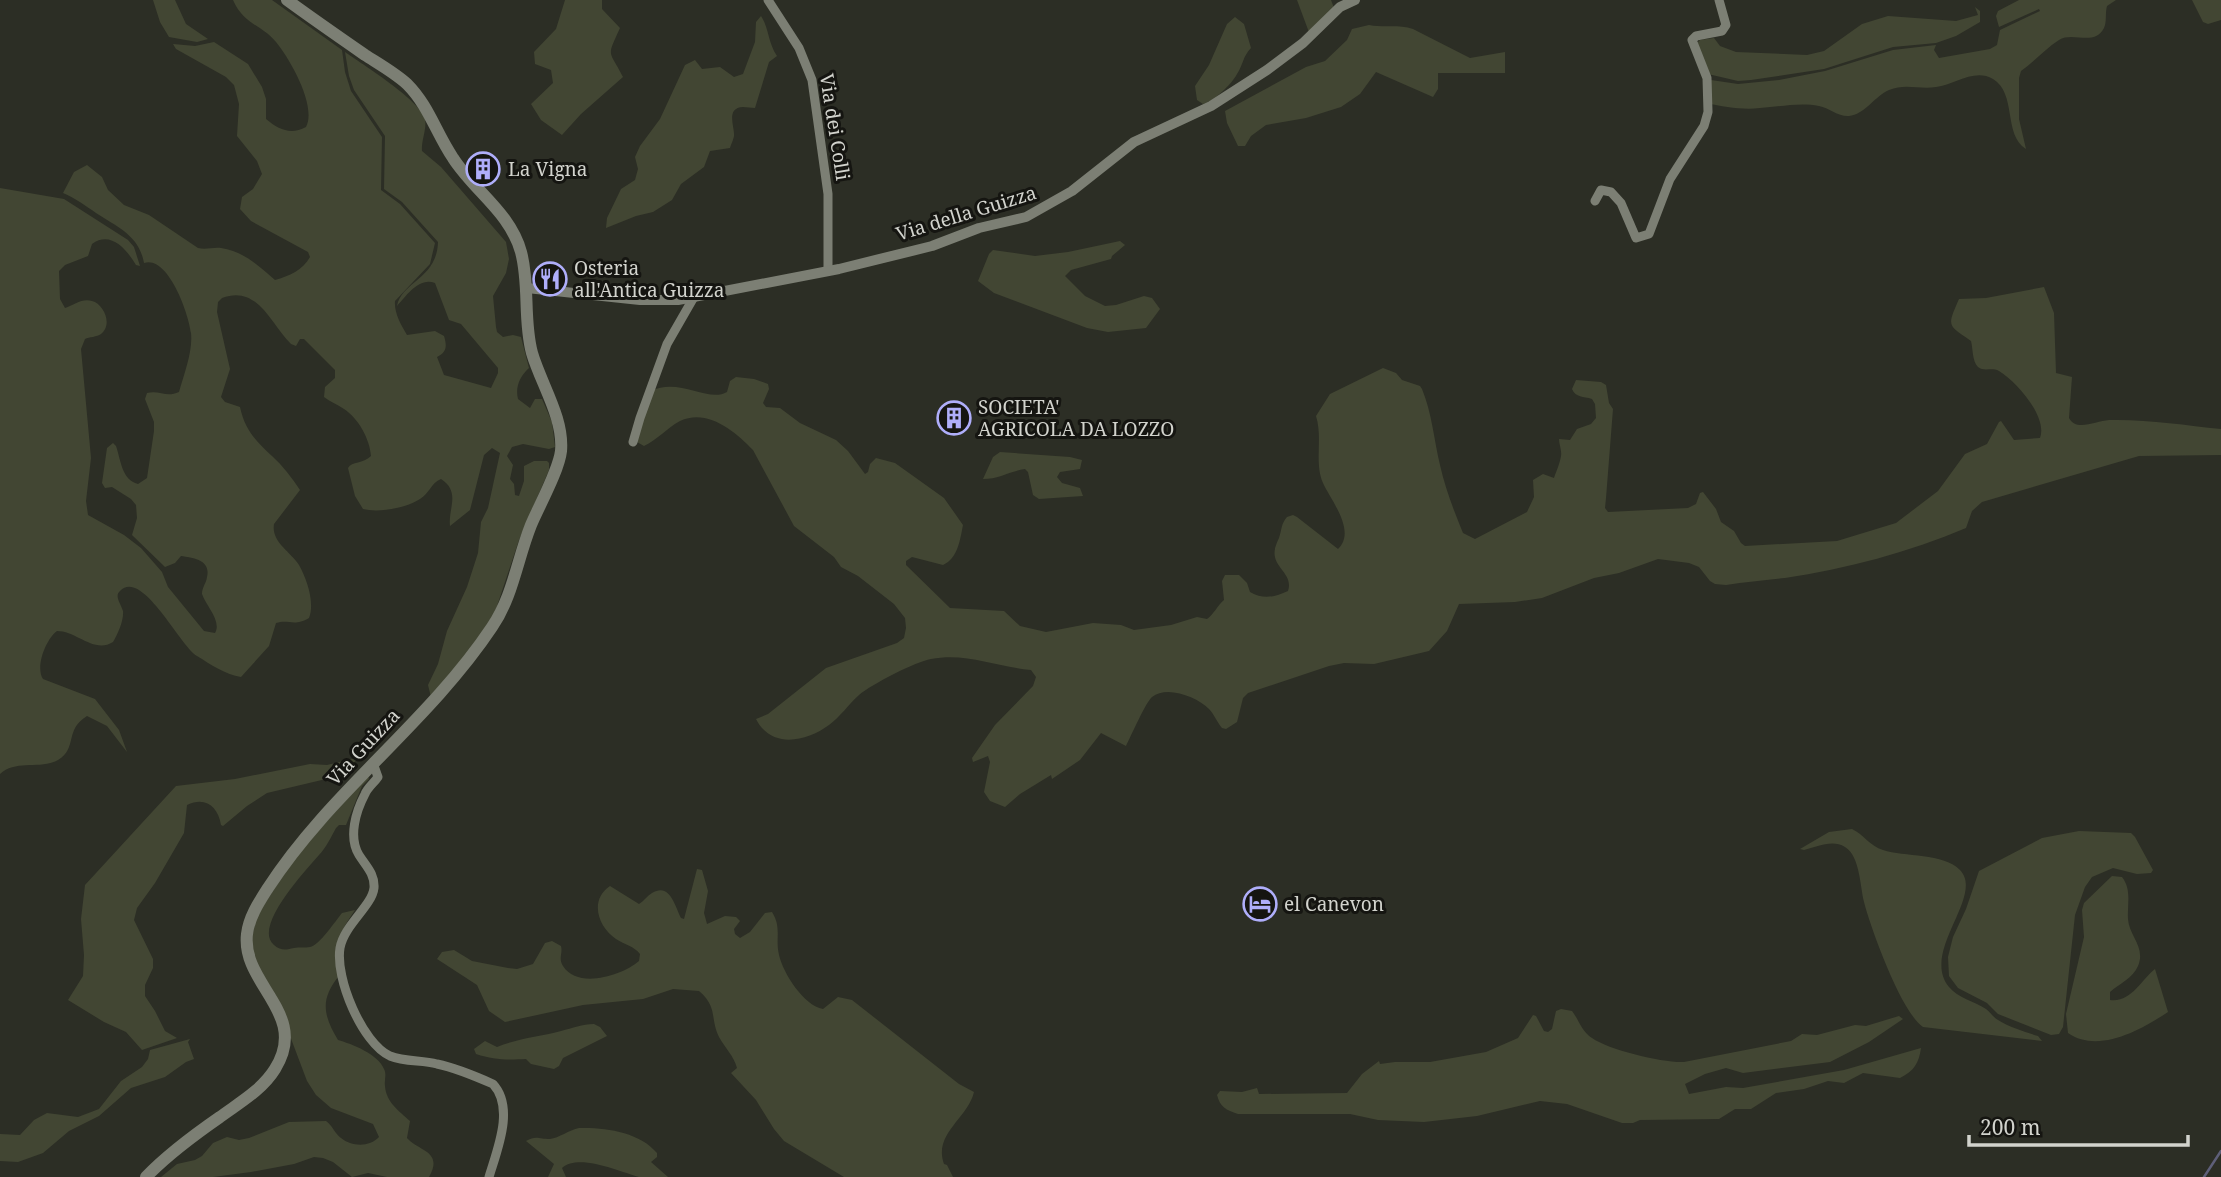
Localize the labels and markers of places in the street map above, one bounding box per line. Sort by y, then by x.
building icon: La Vigna [464,150,502,188]
place label: La Vigna [508,156,588,182]
place label: Osteria all'Antica Guizza [574,255,724,303]
restaurant icon: Osteria all'Antica Guizza [531,260,569,298]
place label: SOCIETA' AGRICOLA DA LOZZO [978,394,1174,442]
building icon: SOCIETA' AGRICOLA DA LOZZO [935,399,973,437]
hotel icon: el Canevon [1241,885,1279,923]
place label: el Canevon [1284,891,1384,917]

